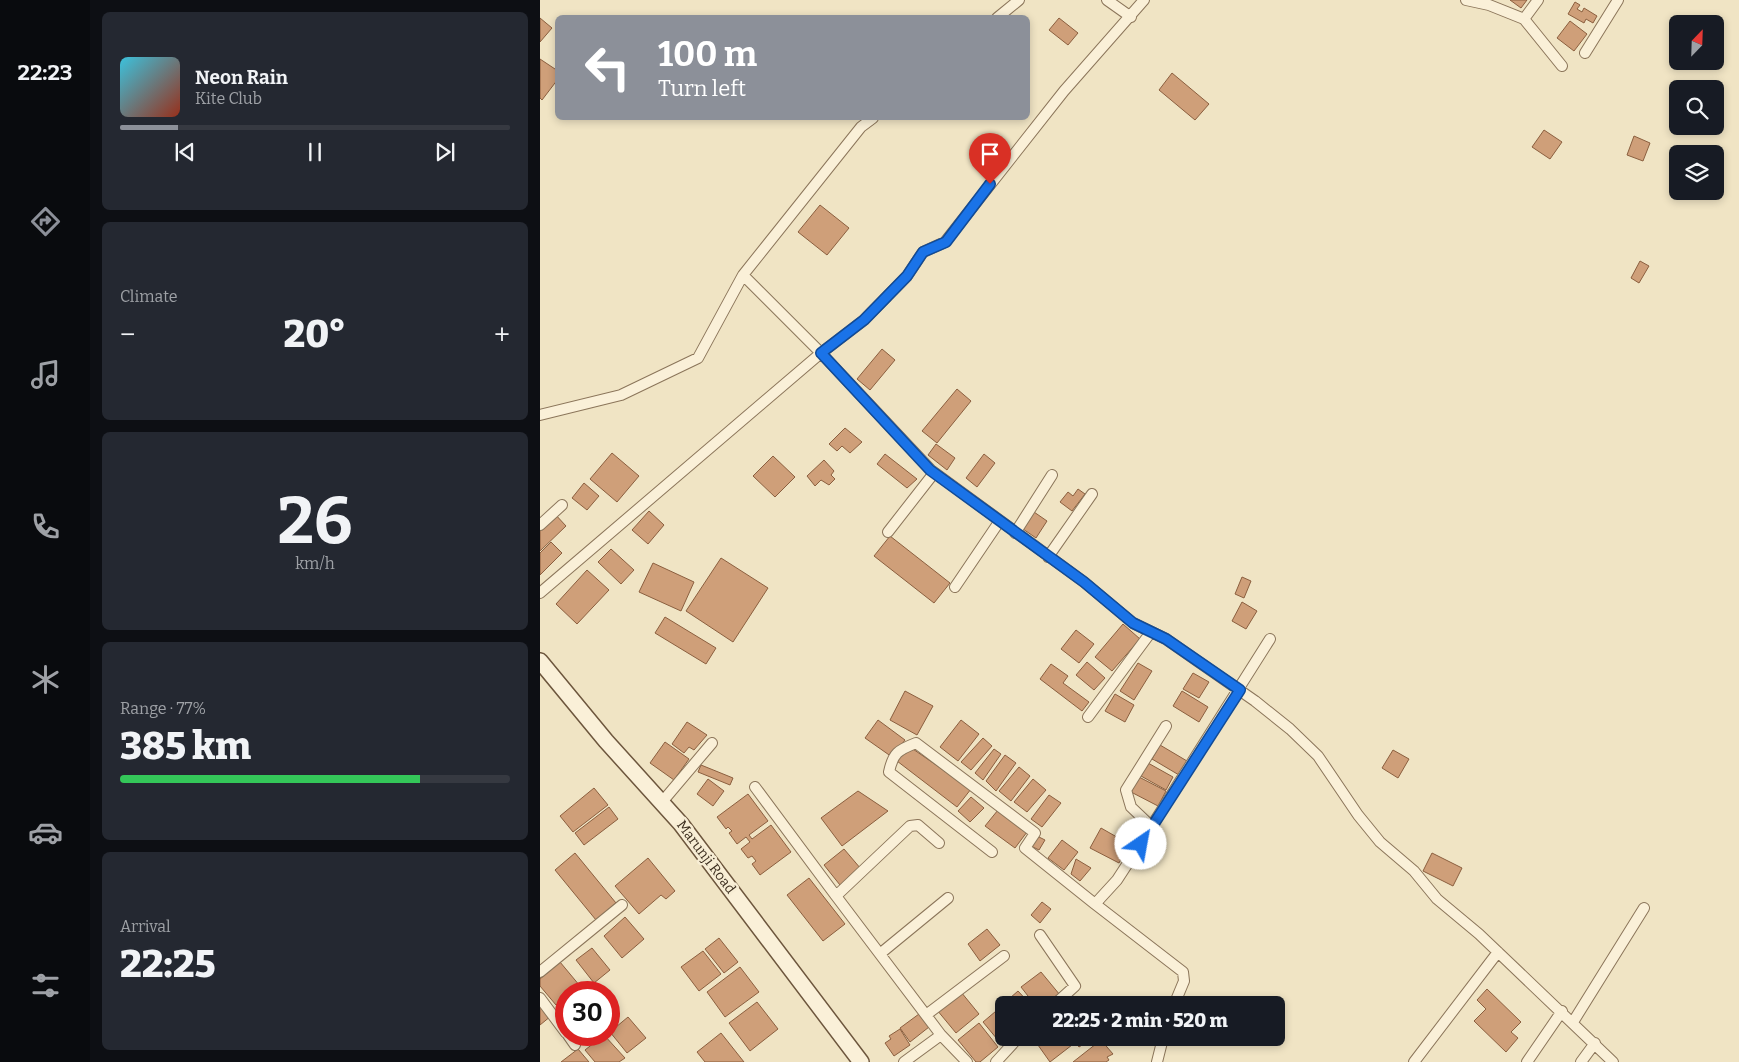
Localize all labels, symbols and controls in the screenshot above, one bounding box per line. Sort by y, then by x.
north arrow [1669,15,1724,70]
map controls [1669,15,1724,200]
text: 100 m [658,33,757,75]
icon: left [575,35,640,100]
text: 22:23 [18,59,72,86]
text: Neon Rain [195,66,288,89]
text: Turn left [658,75,746,102]
button: search [1669,80,1724,135]
text: Kite Club [195,89,262,108]
pin [969,133,1011,184]
icon: previous [171,138,199,166]
icon: pause [301,138,329,166]
icon: next [431,138,459,166]
icon: arrive [976,140,1004,168]
button: layers [1669,145,1724,200]
icon: directions [28,204,63,239]
text: Climate [120,287,178,306]
text: 20° [284,311,346,357]
text: − [120,318,135,351]
text: + [494,318,510,351]
icon: music [28,357,63,392]
text: 26 [277,482,353,560]
icon: phone [28,509,63,544]
text: km/h [295,554,335,573]
icon: climate [28,662,63,697]
text: Range · 77% [120,699,206,718]
text: 385 km [120,723,251,769]
icon: car [28,815,63,850]
street label: Marunji Road [673,817,739,897]
position arrow [1114,817,1166,869]
text: Arrival [120,917,171,936]
text: 22:25 [120,941,215,987]
icon: filters [28,968,63,1003]
speed limit sign: 30 [555,981,620,1046]
text: 22:25 · 2 min · 520 m [1052,1009,1228,1032]

